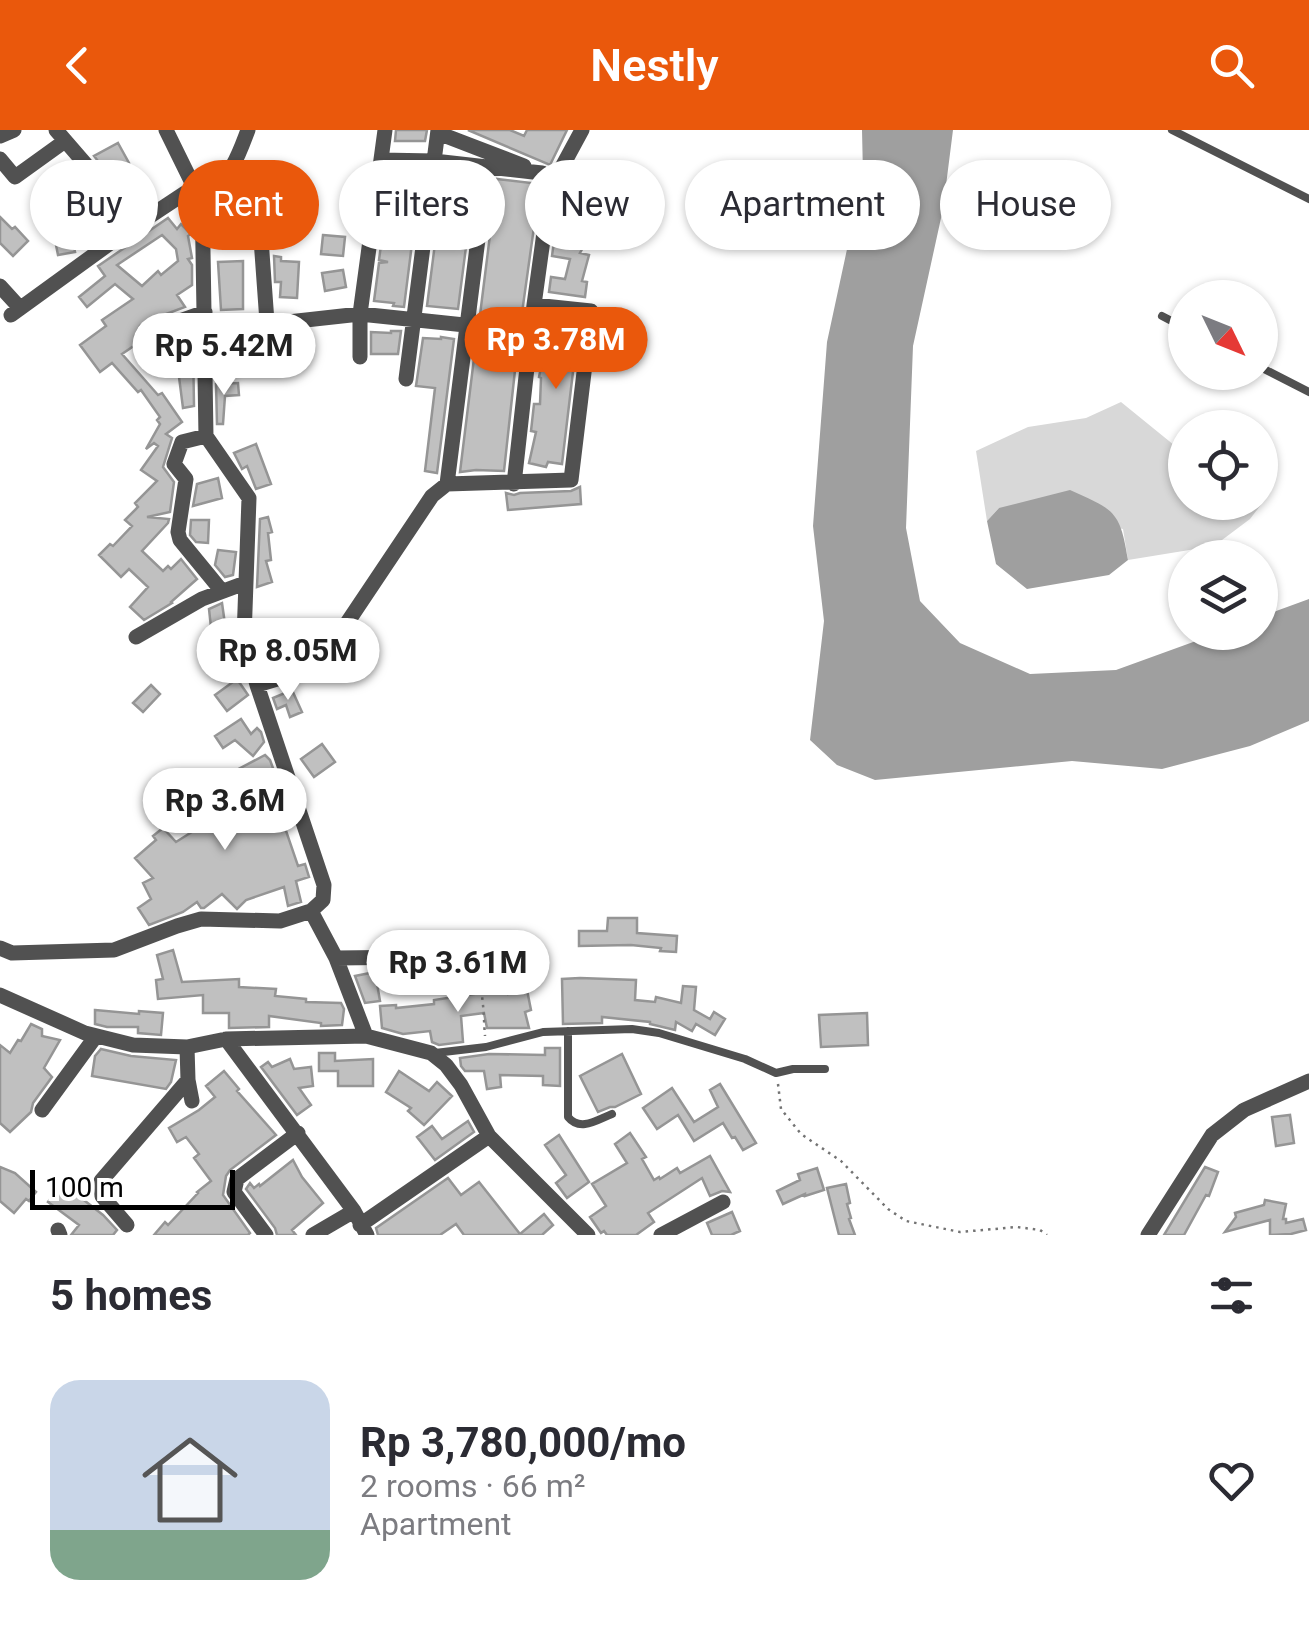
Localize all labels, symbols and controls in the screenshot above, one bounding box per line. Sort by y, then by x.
icon: back [50,38,105,93]
icon: search [1204,38,1259,93]
text: Nestly [590,39,719,92]
chip: Buy [30,160,158,250]
chip: Rent [178,160,319,250]
chip: Filters [339,160,505,250]
chip: New [525,160,665,250]
chip: Apartment [685,160,920,250]
chip: House [940,160,1111,250]
north arrow [1168,280,1278,390]
map controls [1168,280,1278,650]
pin: Rp 3.78M [453,307,659,392]
pin: Rp 5.42M [121,313,327,398]
text: Rp 3.78M [487,320,625,358]
text: Rp 5.42M [155,326,293,364]
button: locate [1168,410,1278,520]
button: layers [1168,540,1278,650]
pin: Rp 8.05M [185,618,391,703]
text: Rp 8.05M [219,631,357,669]
pin: Rp 3.6M [133,768,317,853]
text: Rp 3.6M [165,781,285,819]
pin: Rp 3.61M [355,930,561,1015]
text: Rp 3.61M [389,943,527,981]
scale bar [30,1165,235,1210]
text: 100 m [45,1171,124,1204]
icon: filters [1204,1268,1259,1323]
text: 5 homes [50,1271,212,1320]
text: Rp 3,780,000/mo [360,1418,686,1467]
icon: home [130,1420,250,1540]
icon: heart [1204,1453,1259,1508]
text: 2 rooms · 66 m² [360,1467,585,1505]
text: Apartment [360,1505,512,1543]

